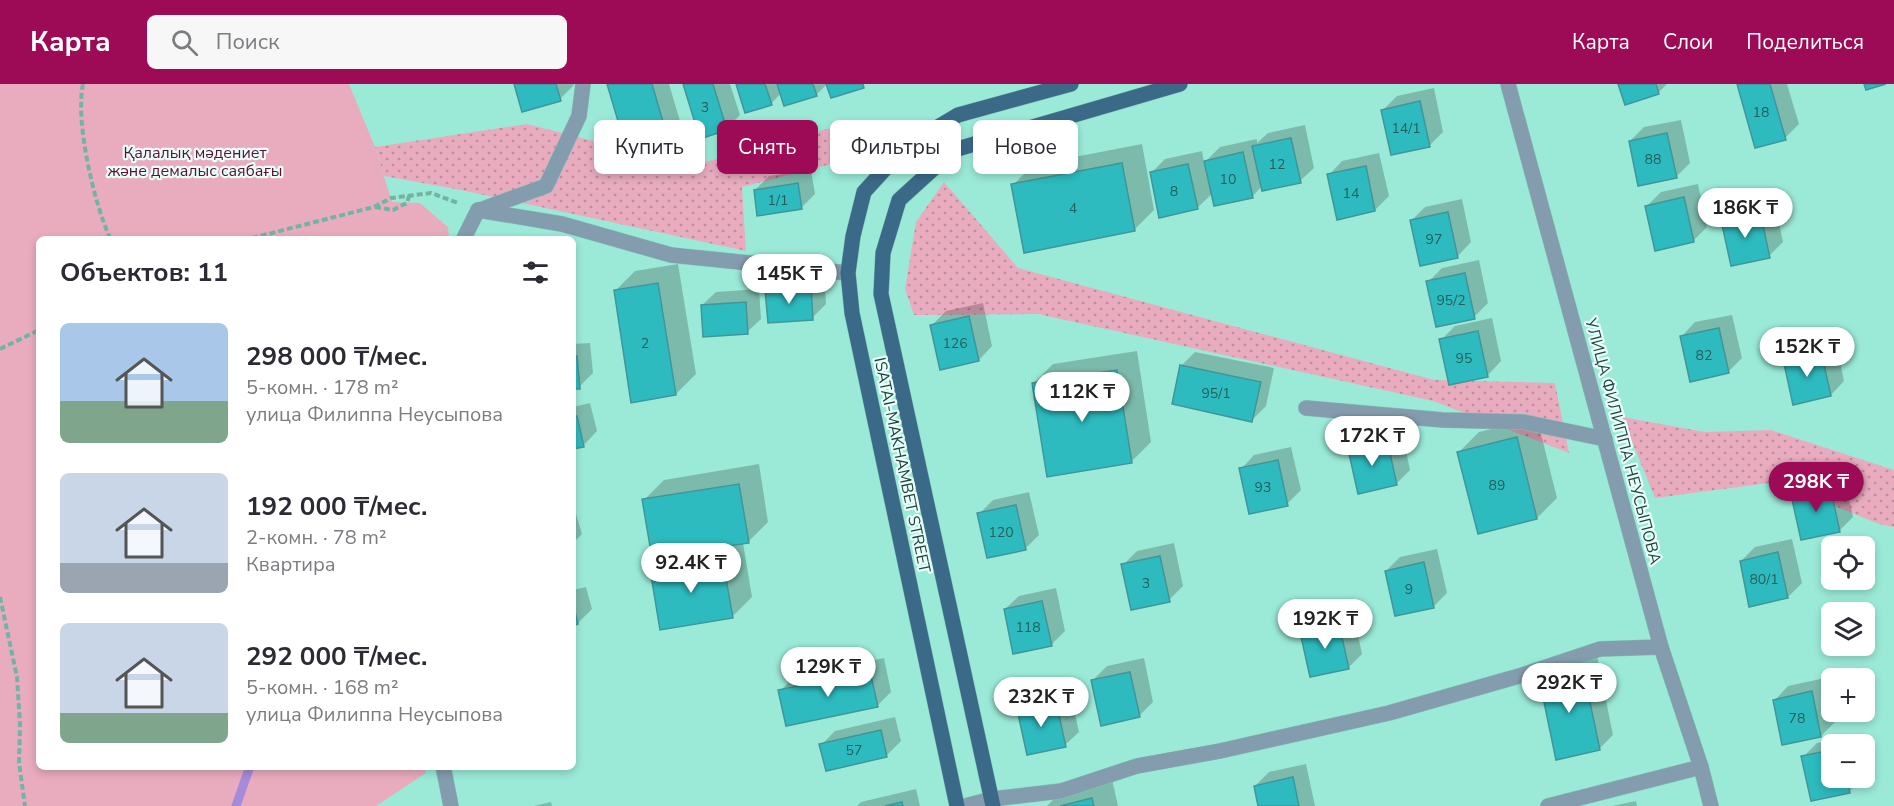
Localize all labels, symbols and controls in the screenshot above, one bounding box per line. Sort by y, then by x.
search box [147,15,567,69]
text: Карта [30,23,111,61]
icon: search [168,26,201,59]
text: Поиск [216,27,280,57]
text: Карта [1572,28,1630,56]
text: Слои [1663,28,1713,56]
text: Поделиться [1746,28,1864,56]
house number: 3 [701,98,709,117]
house number: 18 [1753,103,1769,122]
house number: 14/1 [1391,119,1421,138]
chip: Купить [594,120,705,174]
chip: Снять [717,120,818,174]
chip: Фильтры [830,120,961,174]
chip: Новое [973,120,1078,174]
park label: Қалалық мәдениет және демалыс саябағы [108,142,282,182]
house number: 88 [1645,150,1661,169]
house number: 12 [1269,155,1285,174]
house number: 10 [1220,170,1236,189]
house number: 8 [1170,182,1178,201]
house number: 14 [1343,184,1359,203]
pin: 186K ₸ [1696,188,1794,239]
house number: 1/1 [768,191,788,210]
text: 186K ₸ [1712,194,1778,221]
house number: 4 [1069,199,1077,218]
house number: 97 [1426,230,1442,249]
pin: 145K ₸ [740,254,838,305]
text: Объектов: 11 [60,255,228,290]
icon: filters [519,256,552,289]
text: 145K ₸ [756,260,822,287]
house number: 95/2 [1436,291,1466,310]
street label: УЛИЦА ФИЛИППА НЕУСЫПОВА [1579,315,1667,567]
pin: 152K ₸ [1758,327,1856,378]
text: 152K ₸ [1774,333,1840,360]
house number: 2 [641,334,649,353]
house number: 126 [942,334,968,353]
text: 298 000 ₸/мес. [246,339,427,374]
house number: 82 [1696,346,1712,365]
icon: home [108,347,180,419]
house number: 95 [1456,349,1472,368]
street label: ISATAI-MAKHAMBET STREET [868,355,936,575]
pin: 112K ₸ [1033,372,1131,423]
text: 5-комн. · 178 m² [246,374,399,401]
text: 112K ₸ [1049,378,1115,405]
house number: 95/1 [1201,384,1231,403]
text: улица Филиппа Неусыпова [246,401,503,428]
pin: 172K ₸ [1323,416,1421,467]
text: 172K ₸ [1339,422,1405,449]
pin: 298K ₸ [1767,462,1865,513]
text: 298K ₸ [1783,468,1849,495]
house number: 89 [1489,476,1505,495]
house number: 93 [1255,478,1271,497]
text: 192 000 ₸/мес. [246,489,427,524]
icon: home [108,497,180,569]
house number: 120 [988,523,1014,542]
text: 2-комн. · 78 m² [246,524,387,551]
map controls [1821,536,1875,788]
button: locate [1821,536,1875,590]
pin: 92.4K ₸ [636,543,746,594]
text: 92.4K ₸ [655,549,727,576]
text: Квартира [246,551,336,578]
house number: 80/1 [1749,570,1779,589]
house number: 3 [1142,574,1150,593]
house number: 9 [1405,580,1413,599]
pin: 192K ₸ [1276,599,1374,650]
button: layers [1821,602,1875,656]
text: 192K ₸ [1292,605,1358,632]
house number: 118 [1015,618,1041,637]
text: 292 000 ₸/мес. [246,639,427,674]
icon: home [108,647,180,719]
pin: 129K ₸ [779,647,877,698]
text: 129K ₸ [795,653,861,680]
pin: 292K ₸ [1520,663,1618,714]
button: + [1821,668,1875,722]
text: 292K ₸ [1536,669,1602,696]
text: 5-комн. · 168 m² [246,674,399,701]
pin: 232K ₸ [992,677,1090,728]
text: 232K ₸ [1008,683,1074,710]
text: улица Филиппа Неусыпова [246,701,503,728]
house number: 78 [1789,709,1805,728]
button: − [1821,734,1875,788]
house number: 57 [846,741,862,760]

